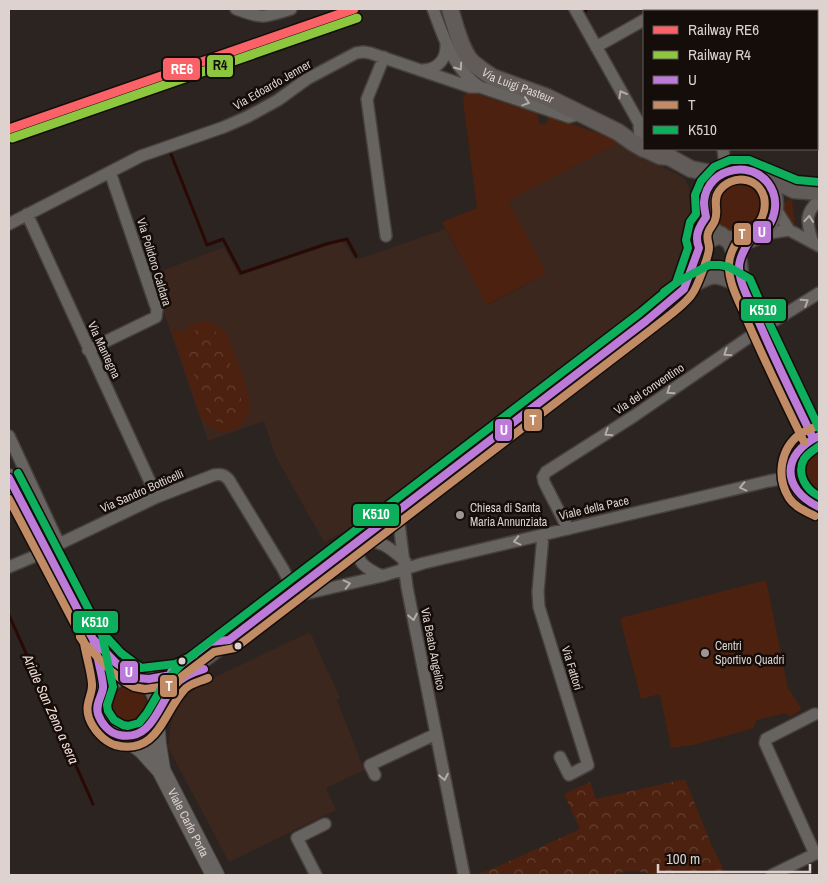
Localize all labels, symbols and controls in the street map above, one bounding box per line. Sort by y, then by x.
legend [643,10,818,150]
text: Railway RE6 [688,19,759,40]
text: Railway R4 [688,44,751,65]
line badge: R4 [206,54,234,78]
text: R4 [213,56,228,74]
street label: Via Edoardo Jenner [230,56,314,114]
line badge: RE6 [162,57,201,81]
text: RE6 [171,60,193,78]
one-way arrow [453,61,462,71]
street label: Via Luigi Pasteur [479,64,557,107]
text: U [688,69,697,90]
one-way arrow [618,90,628,99]
text: T [688,94,696,115]
one-way arrow [521,97,530,107]
text: K510 [688,119,717,140]
one-way arrow [804,214,815,222]
street label: Via Polidoro Caldara [133,216,175,308]
line badge: U [752,220,772,244]
line badge: T [733,222,752,246]
text: U [758,223,766,241]
text: T [738,225,746,243]
line badge: K510 [740,298,787,322]
one-way arrow [800,299,809,308]
text: K510 [749,301,777,319]
street label: Via Mantegna [84,319,124,382]
one-way arrow [723,347,732,356]
street label: Via del conventino [611,360,687,418]
one-way arrow [666,385,676,394]
line badge: T [523,408,543,432]
text: T [529,411,537,429]
line badge: U [494,418,513,442]
text: U [500,421,508,439]
one-way arrow [604,426,613,436]
street label: Via Sandro Botticelli [98,465,186,517]
one-way arrow [739,481,748,492]
street label: Viale della Pace [558,492,630,524]
place label: Chiesa di Santa Maria Annunziata [470,500,548,530]
line badge: K510 [352,503,400,527]
text: K510 [362,505,390,523]
marker: Chiesa di Santa Maria Annunziata [454,509,466,521]
one-way arrow [513,535,522,546]
one-way arrow [343,579,352,590]
street label: Via Beato Angelico [417,606,449,692]
line badge: K510 [72,610,119,634]
text: K510 [81,613,109,631]
one-way arrow [407,613,418,622]
place label: Centri Sportivo Quadri [715,638,784,668]
unlabelled marker [233,641,243,651]
street label: Via Fattori [558,644,586,692]
marker: Centri Sportivo Quadri [699,647,711,659]
water label: Ariale San Zeno a sera [18,650,83,767]
unlabelled marker [177,656,187,666]
line badge: U [119,660,139,684]
text: U [125,663,133,681]
line badge: T [159,674,178,698]
text: T [165,677,173,695]
one-way arrow [439,772,449,781]
street label: Viale Carlo Porta [164,786,213,860]
scale bar [658,842,810,874]
text: 100 m [666,848,700,869]

